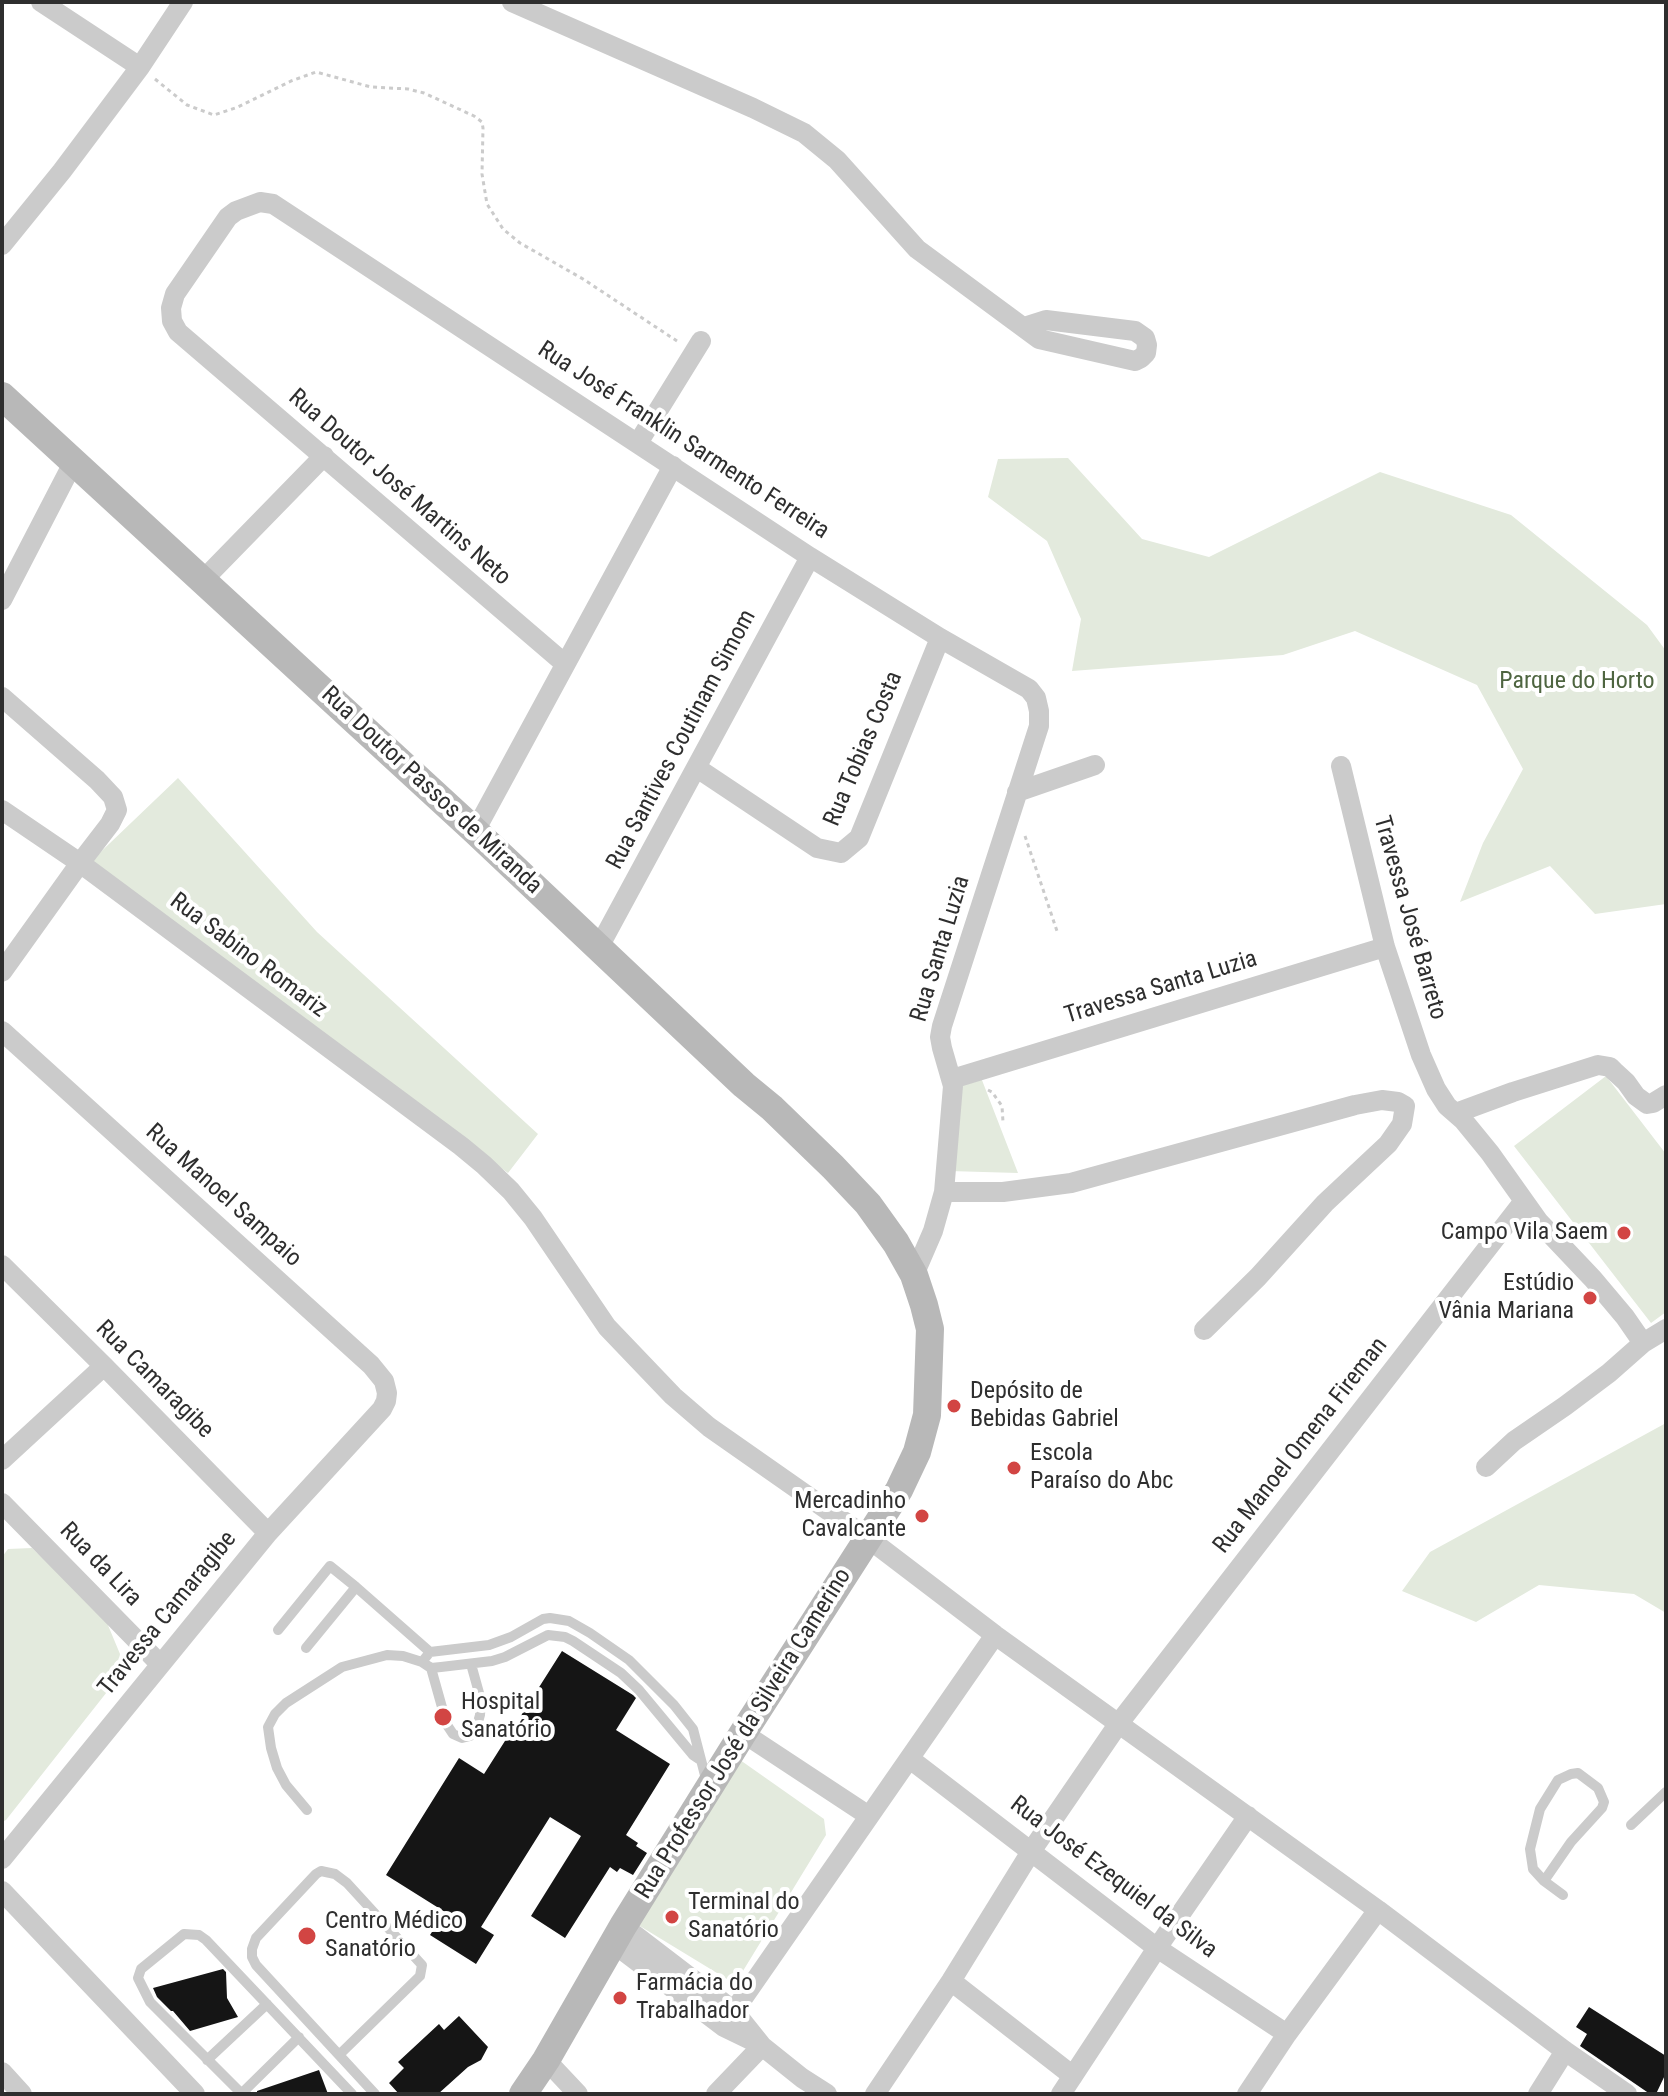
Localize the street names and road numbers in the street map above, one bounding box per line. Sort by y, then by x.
street label: Rua José Franklin Sarmento Ferreira [532,336,834,546]
street label: Rua Doutor José Martins Neto [282,384,516,592]
street label: Rua Santives Coutinam Simom [601,605,763,875]
street label: Rua Tobias Costa [818,667,910,831]
street label: Rua Doutor Passos de Miranda [315,681,547,901]
street label: Travessa José Barreto [1366,813,1452,1023]
street label: Rua Santa Luzia [905,873,977,1025]
street label: Rua Sabino Romariz [164,887,332,1025]
street label: Travessa Santa Luzia [1061,945,1261,1031]
street label: Rua Manoel Sampaio [139,1118,307,1274]
street label: Rua Camaragibe [89,1315,219,1445]
street label: Rua Manoel Omena Fireman [1208,1332,1394,1560]
street label: Rua da Lira [53,1517,147,1613]
street label: Travessa Camaragibe [93,1526,243,1702]
street label: Rua Professor José da Silveira Camerino [630,1563,858,1905]
street label: Rua José Ezequiel da Silva [1004,1791,1222,1965]

